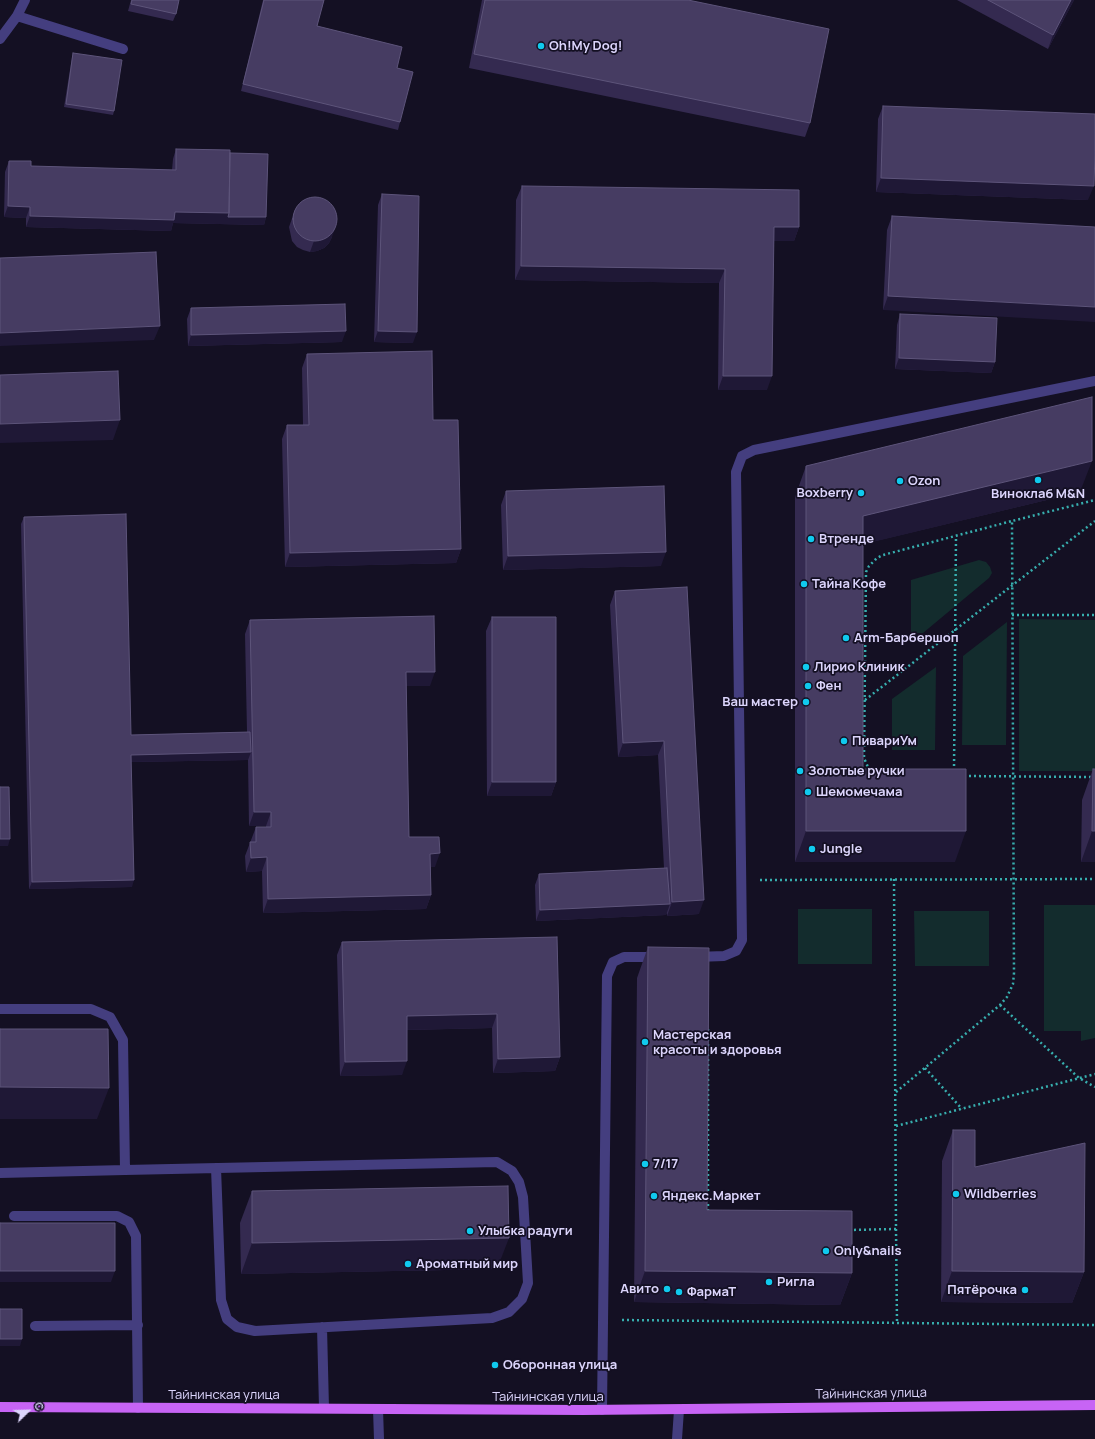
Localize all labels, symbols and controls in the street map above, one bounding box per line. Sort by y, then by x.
place label: Oh!My Dog! [549,38,622,54]
marker: Oh!My Dog! [536,41,546,51]
place label: Ozon [908,473,940,489]
marker: Виноклаб М&N [1033,475,1043,485]
marker: Ozon [895,476,905,486]
place label: Boxberry [797,485,853,501]
place label: Виноклаб М&N [991,486,1085,502]
marker: Boxberry [856,488,866,498]
place label: Втренде [819,531,874,547]
marker: Втренде [806,534,816,544]
place label: Тайна Кофе [812,576,886,592]
marker: Тайна Кофе [799,579,809,589]
place label: Arm-Барбершоп [854,630,959,646]
marker: Arm-Барбершоп [841,633,851,643]
place label: Лирио Клиник [814,659,904,675]
marker: Лирио Клиник [801,662,811,672]
place label: Фен [816,678,842,694]
marker: Фен [803,681,813,691]
place label: Ваш мастер [722,694,798,710]
marker: Ваш мастер [801,697,811,707]
place label: ПивариУм [852,733,917,749]
marker: ПивариУм [839,736,849,746]
place label: Золотые ручки [808,763,905,779]
marker: Золотые ручки [795,766,805,776]
place label: Шемомечама [816,784,902,800]
marker: Шемомечама [803,787,813,797]
place label: Jungle [820,841,862,857]
marker: Jungle [807,844,817,854]
place label: Мастерская красоты и здоровья [653,1027,782,1058]
marker: Мастерская красоты и здоровья [640,1037,650,1047]
place label: 7/17 [653,1156,678,1172]
marker: 7/17 [640,1159,650,1169]
place label: Wildberries [964,1186,1036,1202]
place label: Яндекс.Маркет [662,1188,761,1204]
marker: Wildberries [951,1189,961,1199]
marker: Яндекс.Маркет [649,1191,659,1201]
place label: Улыбка радуги [478,1223,573,1239]
marker: Улыбка радуги [465,1226,475,1236]
place label: Only&nails [834,1243,901,1259]
marker: Only&nails [821,1246,831,1256]
place label: Ароматный мир [416,1256,518,1272]
marker: Ароматный мир [403,1259,413,1269]
place label: Ригла [777,1274,815,1290]
marker: Ригла [764,1277,774,1287]
place label: Авито [620,1281,659,1297]
place label: Пятёрочка [947,1282,1017,1298]
marker: Авито [662,1284,672,1294]
place label: ФармаТ [687,1284,736,1300]
marker: Пятёрочка [1020,1285,1030,1295]
marker: ФармаТ [674,1287,684,1297]
place label: Оборонная улица [503,1357,617,1373]
marker: Оборонная улица [490,1360,500,1370]
street label: Тайнинская улица [815,1385,927,1403]
street label: Тайнинская улица [168,1387,280,1403]
street label: Тайнинская улица [492,1389,604,1405]
north arrow [8,1391,48,1431]
text: С [31,1399,48,1413]

